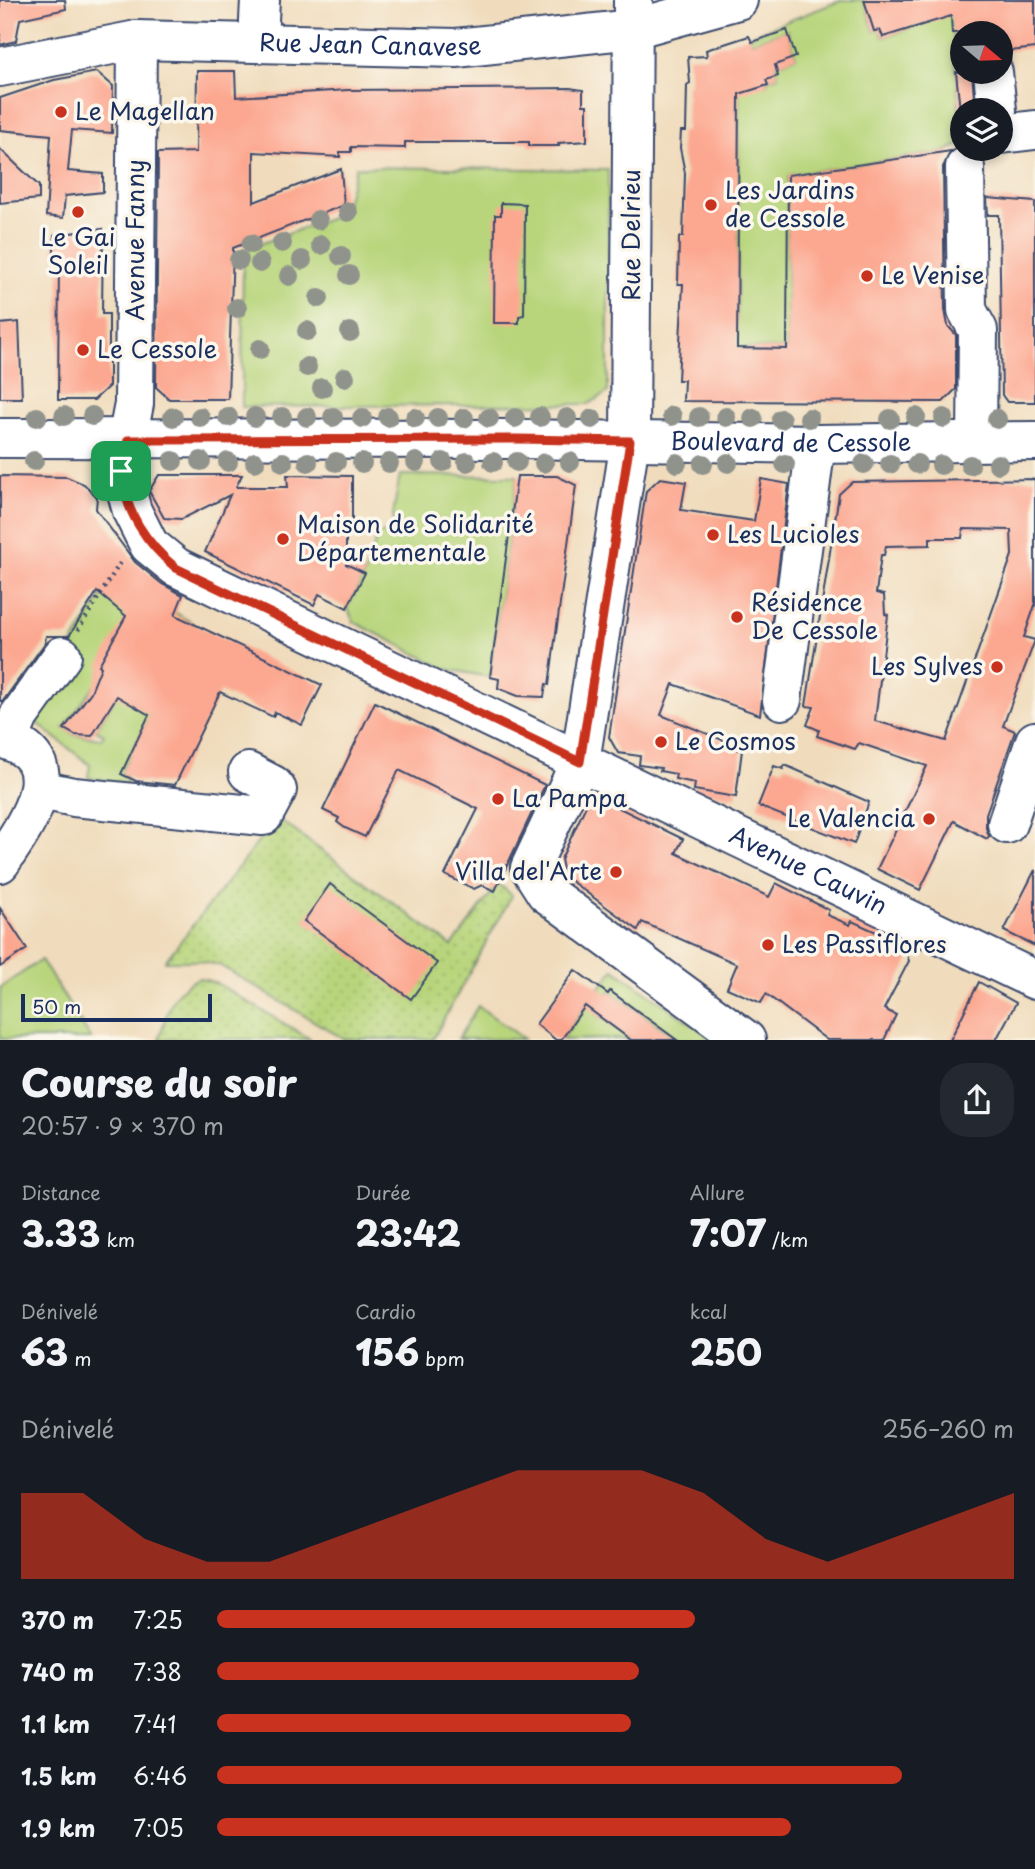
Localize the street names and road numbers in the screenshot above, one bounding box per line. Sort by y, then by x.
street label: Rue Jean Canavese [259,23,483,64]
street label: Avenue Fanny [116,159,152,321]
street label: Rue Delrieu [612,169,648,301]
street label: Boulevard de Cessole [670,422,912,460]
street label: Avenue Cauvin [724,816,894,922]

